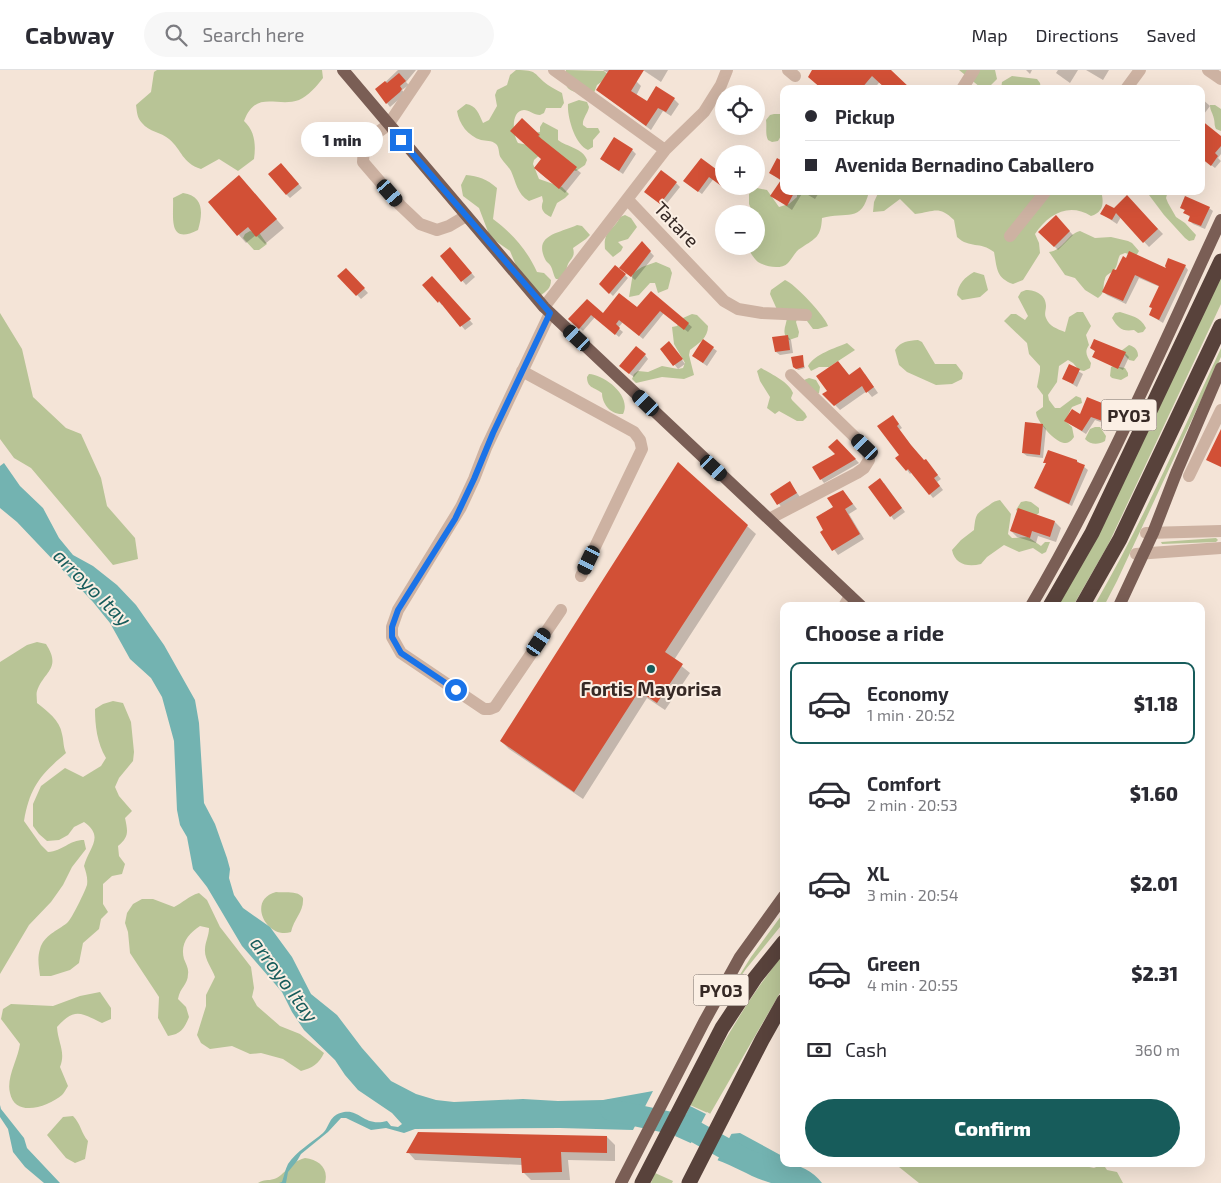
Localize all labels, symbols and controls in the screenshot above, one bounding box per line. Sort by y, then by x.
search box [144,12,494,57]
text: Cabway [25,20,114,49]
icon: search [162,21,190,49]
text: Search here [202,23,304,46]
text: Map [971,24,1008,46]
text: Directions [1036,24,1119,46]
text: Saved [1147,24,1196,46]
map controls [715,85,765,255]
button: locate [715,85,765,135]
text: Pickup [835,105,895,128]
callout: 1 min [301,122,384,158]
route end [390,129,412,151]
text: 1 min [322,130,362,149]
button: + [715,145,765,195]
text: Avenida Bernadino Caballero [835,153,1094,176]
car [374,177,405,209]
street label: Tatare [650,196,704,252]
button: − [715,205,765,255]
car [560,322,593,354]
car [629,387,662,419]
road number: PY03 [1102,400,1156,430]
car [848,431,881,463]
car [697,452,730,484]
water label: arroyo Itay [48,543,137,632]
car [575,543,602,577]
text: Choose a ride [805,619,944,645]
car [524,625,553,659]
marker: Fortis Mayorisa [645,663,657,675]
place label: Fortis Mayorisa [580,677,722,701]
route start [445,679,467,701]
icon: car [807,681,852,726]
text: Economy [867,682,949,705]
text: $1.18 [1134,692,1178,715]
text: 1 min · 20:52 [867,705,955,724]
icon: car [807,771,852,816]
text: Comfort [867,772,941,795]
text: $1.60 [1130,782,1178,805]
text: 2 min · 20:53 [867,795,958,814]
icon: car [807,861,852,906]
text: XL [867,862,889,885]
text: $2.01 [1130,872,1178,895]
text: 3 min · 20:54 [867,885,959,904]
water label: arroyo Itay [245,932,324,1027]
icon: car [807,951,852,996]
text: Green [867,952,920,975]
text: $2.31 [1131,962,1178,985]
road number: PY03 [694,974,748,1006]
text: 4 min · 20:55 [867,975,958,994]
icon: cash [805,1036,833,1064]
text: Cash [845,1038,887,1061]
text: 360 m [1135,1040,1180,1059]
button: Confirm [805,1099,1180,1157]

